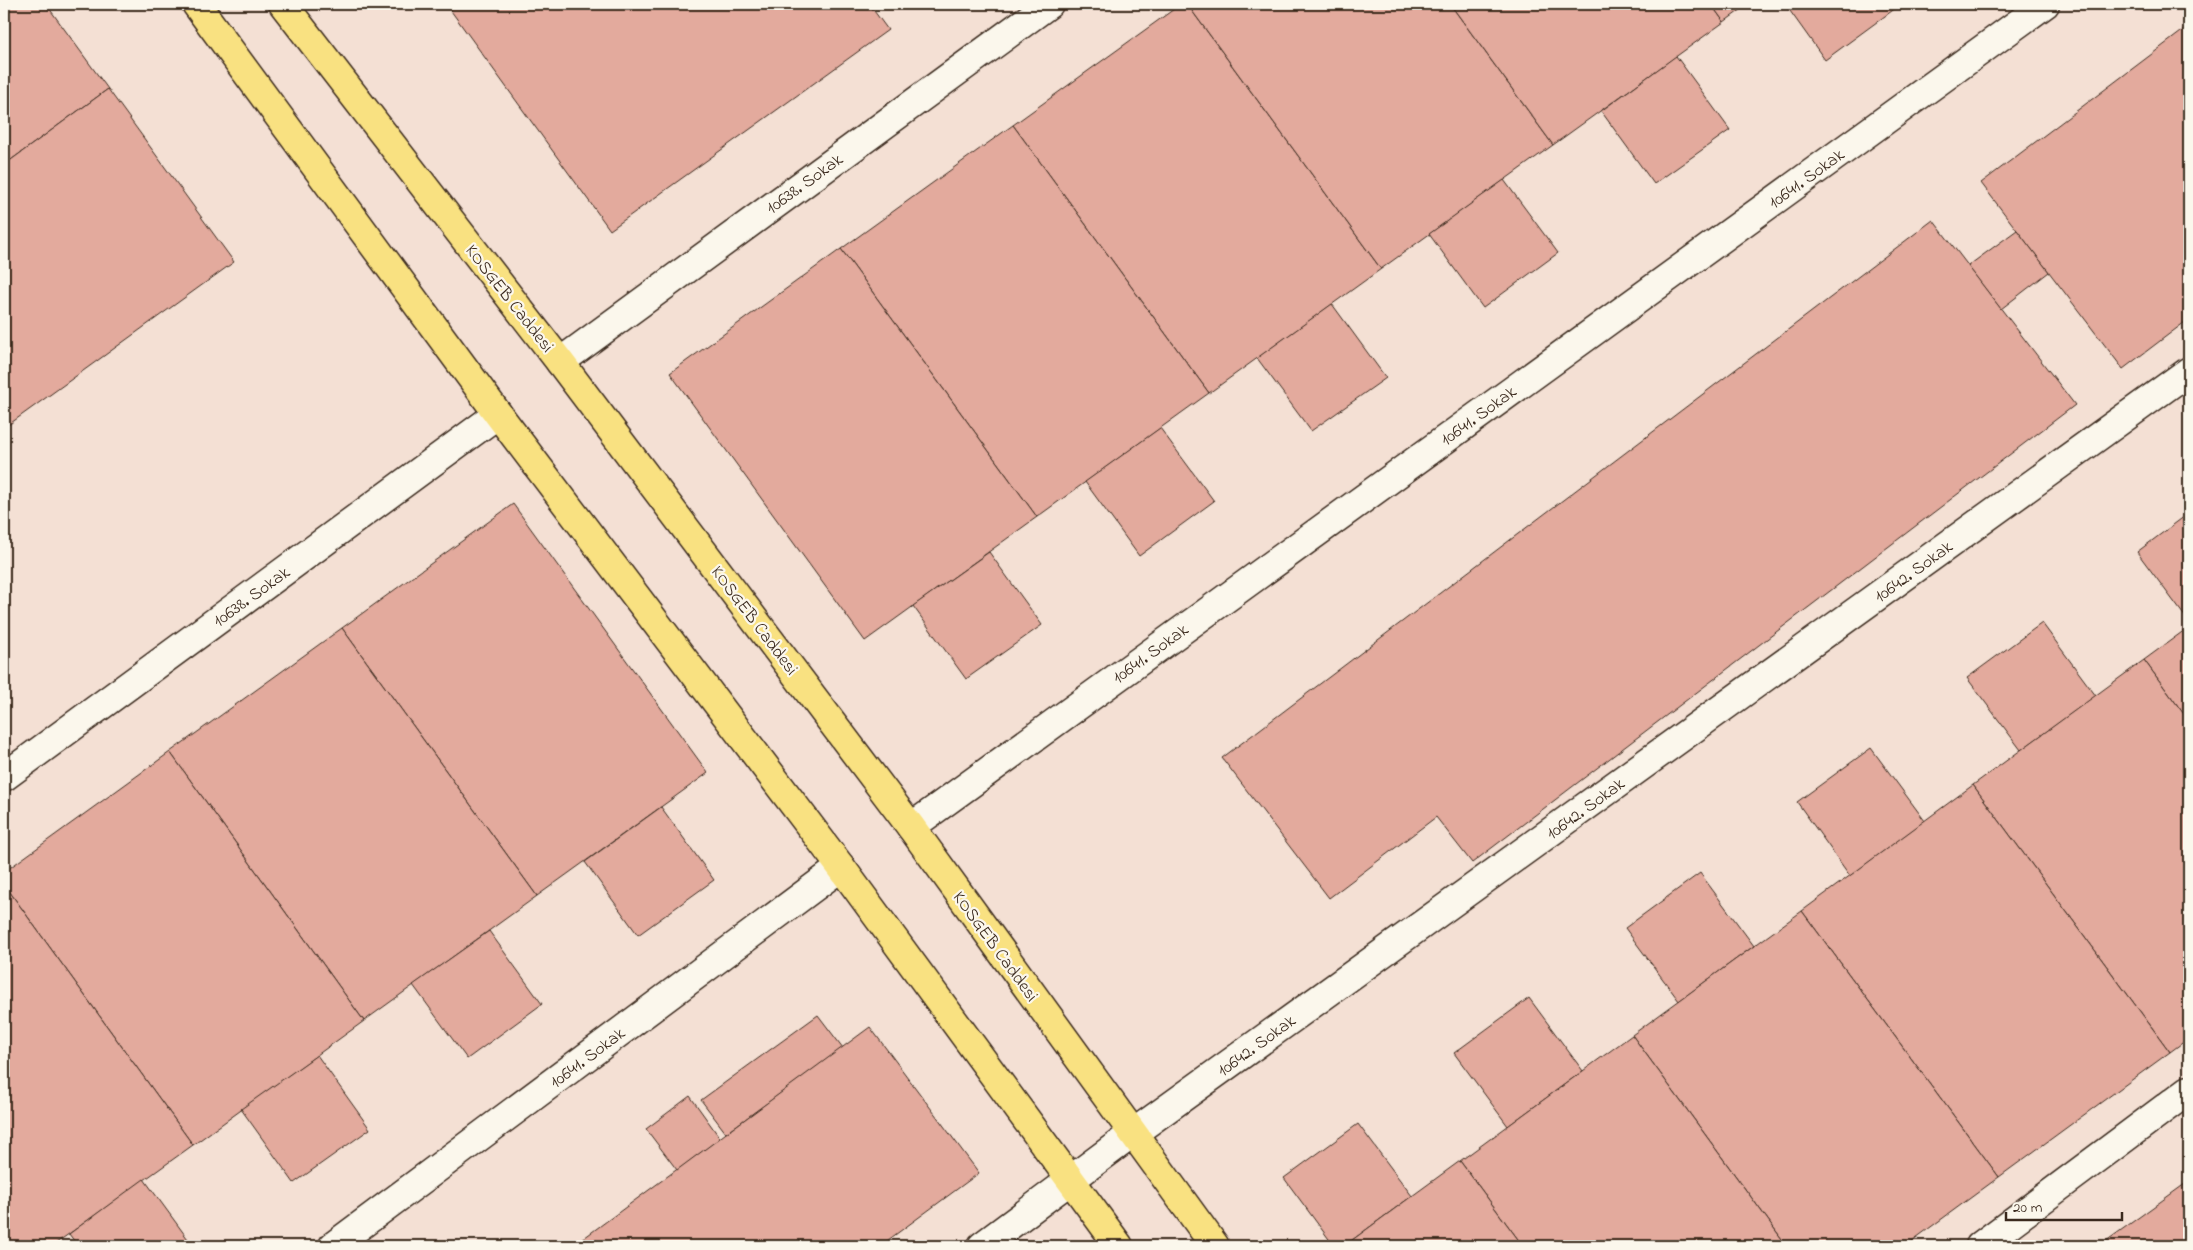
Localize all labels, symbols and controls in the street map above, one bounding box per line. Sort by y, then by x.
street label: 10641. Sokak [1764,143,1851,216]
street label: 10638. Sokak [761,148,849,221]
street label: KOSGEB Caddesi [458,240,559,359]
street label: 10641. Sokak [1436,380,1523,453]
street label: 10642. Sokak [1869,535,1959,610]
street label: 10638. Sokak [208,561,296,634]
street label: KOSGEB Caddesi [704,561,803,681]
street label: 10641. Sokak [1108,618,1195,691]
street label: 10642. Sokak [1541,772,1631,847]
street label: KOSGEB Caddesi [945,886,1043,1008]
street label: 10642. Sokak [1212,1009,1302,1084]
street label: 10641. Sokak [545,1021,631,1096]
scale bar [2006,1190,2122,1222]
text: 20 m [2013,1197,2043,1219]

